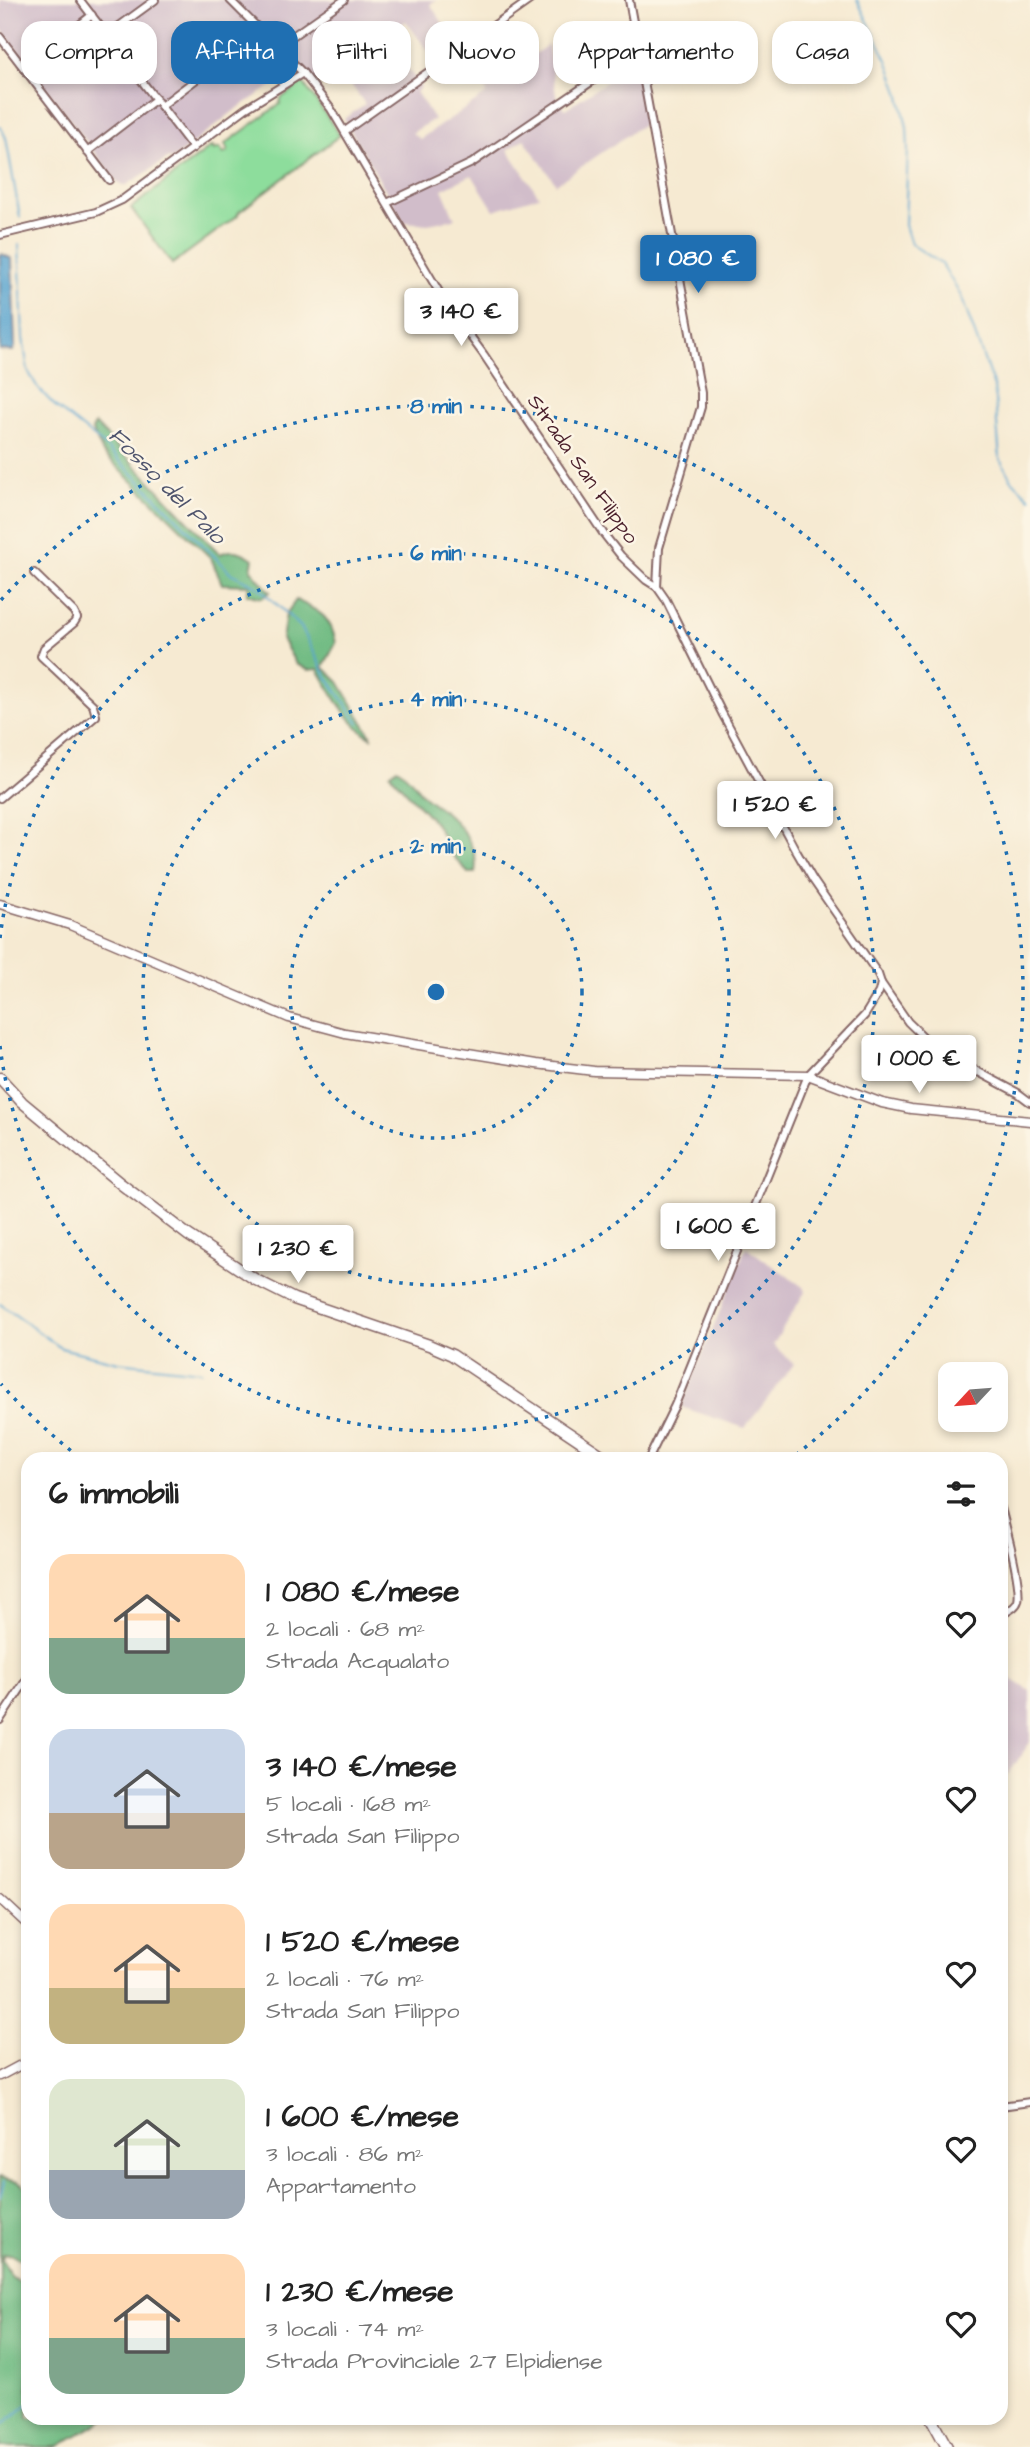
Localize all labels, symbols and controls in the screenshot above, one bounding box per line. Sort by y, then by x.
chip: Compra [21,21,157,84]
chip: Affitta [171,21,298,84]
chip: Filtri [312,21,411,84]
chip: Nuovo [425,21,539,84]
chip: Appartamento [553,21,758,84]
chip: Casa [772,21,873,84]
pin: 1 080 € [633,236,763,295]
text: 1 080 € [656,242,740,274]
pin: 3 140 € [396,288,526,348]
text: 3 140 € [420,295,502,327]
street label: Strada San Filippo [520,388,646,550]
text: 8 min [410,392,463,421]
water label: Fosso del Palo [101,420,234,553]
text: 6 min [410,539,462,568]
text: 4 min [410,685,463,714]
pin: 1 520 € [710,782,840,841]
text: 1 520 € [733,788,817,820]
text: 2 min [410,832,462,861]
centre of rings [424,980,448,1004]
pin: 1 000 € [854,1036,984,1095]
text: 1 000 € [877,1042,961,1074]
pin: 1 600 € [653,1204,783,1263]
text: 1 600 € [676,1210,760,1242]
pin: 1 230 € [233,1226,363,1285]
text: 1 230 € [258,1232,338,1264]
north arrow [938,1362,1008,1432]
map controls [938,1362,1008,1432]
text: 6 immobili [49,1473,179,1515]
icon: filters [942,1475,980,1513]
text: 1 080 €/mese [266,1571,460,1613]
icon: home [105,1582,189,1666]
icon: heart [942,1605,980,1643]
text: 2 locali · 68 m² [266,1613,425,1645]
text: Strada Acqualato [266,1645,449,1677]
text: 3 140 €/mese [266,1746,457,1788]
icon: home [105,1757,189,1841]
icon: heart [942,1780,980,1818]
text: 5 locali · 168 m² [266,1788,431,1820]
text: Strada San Filippo [266,1820,459,1852]
text: 1 520 €/mese [266,1921,460,1963]
icon: home [105,1932,189,2016]
icon: heart [942,1955,980,1993]
text: 2 locali · 76 m² [266,1963,424,1995]
text: Strada San Filippo [266,1995,459,2027]
text: 1 600 €/mese [266,2096,459,2138]
icon: home [105,2107,189,2191]
icon: heart [942,2130,980,2168]
text: 3 locali · 86 m² [266,2138,424,2170]
text: Appartamento [266,2170,416,2202]
text: 1 230 €/mese [266,2271,454,2313]
icon: home [105,2282,189,2366]
icon: heart [942,2305,980,2343]
text: 3 locali · 74 m² [266,2313,424,2345]
text: Strada Provinciale 27 Elpidiense [266,2345,603,2377]

